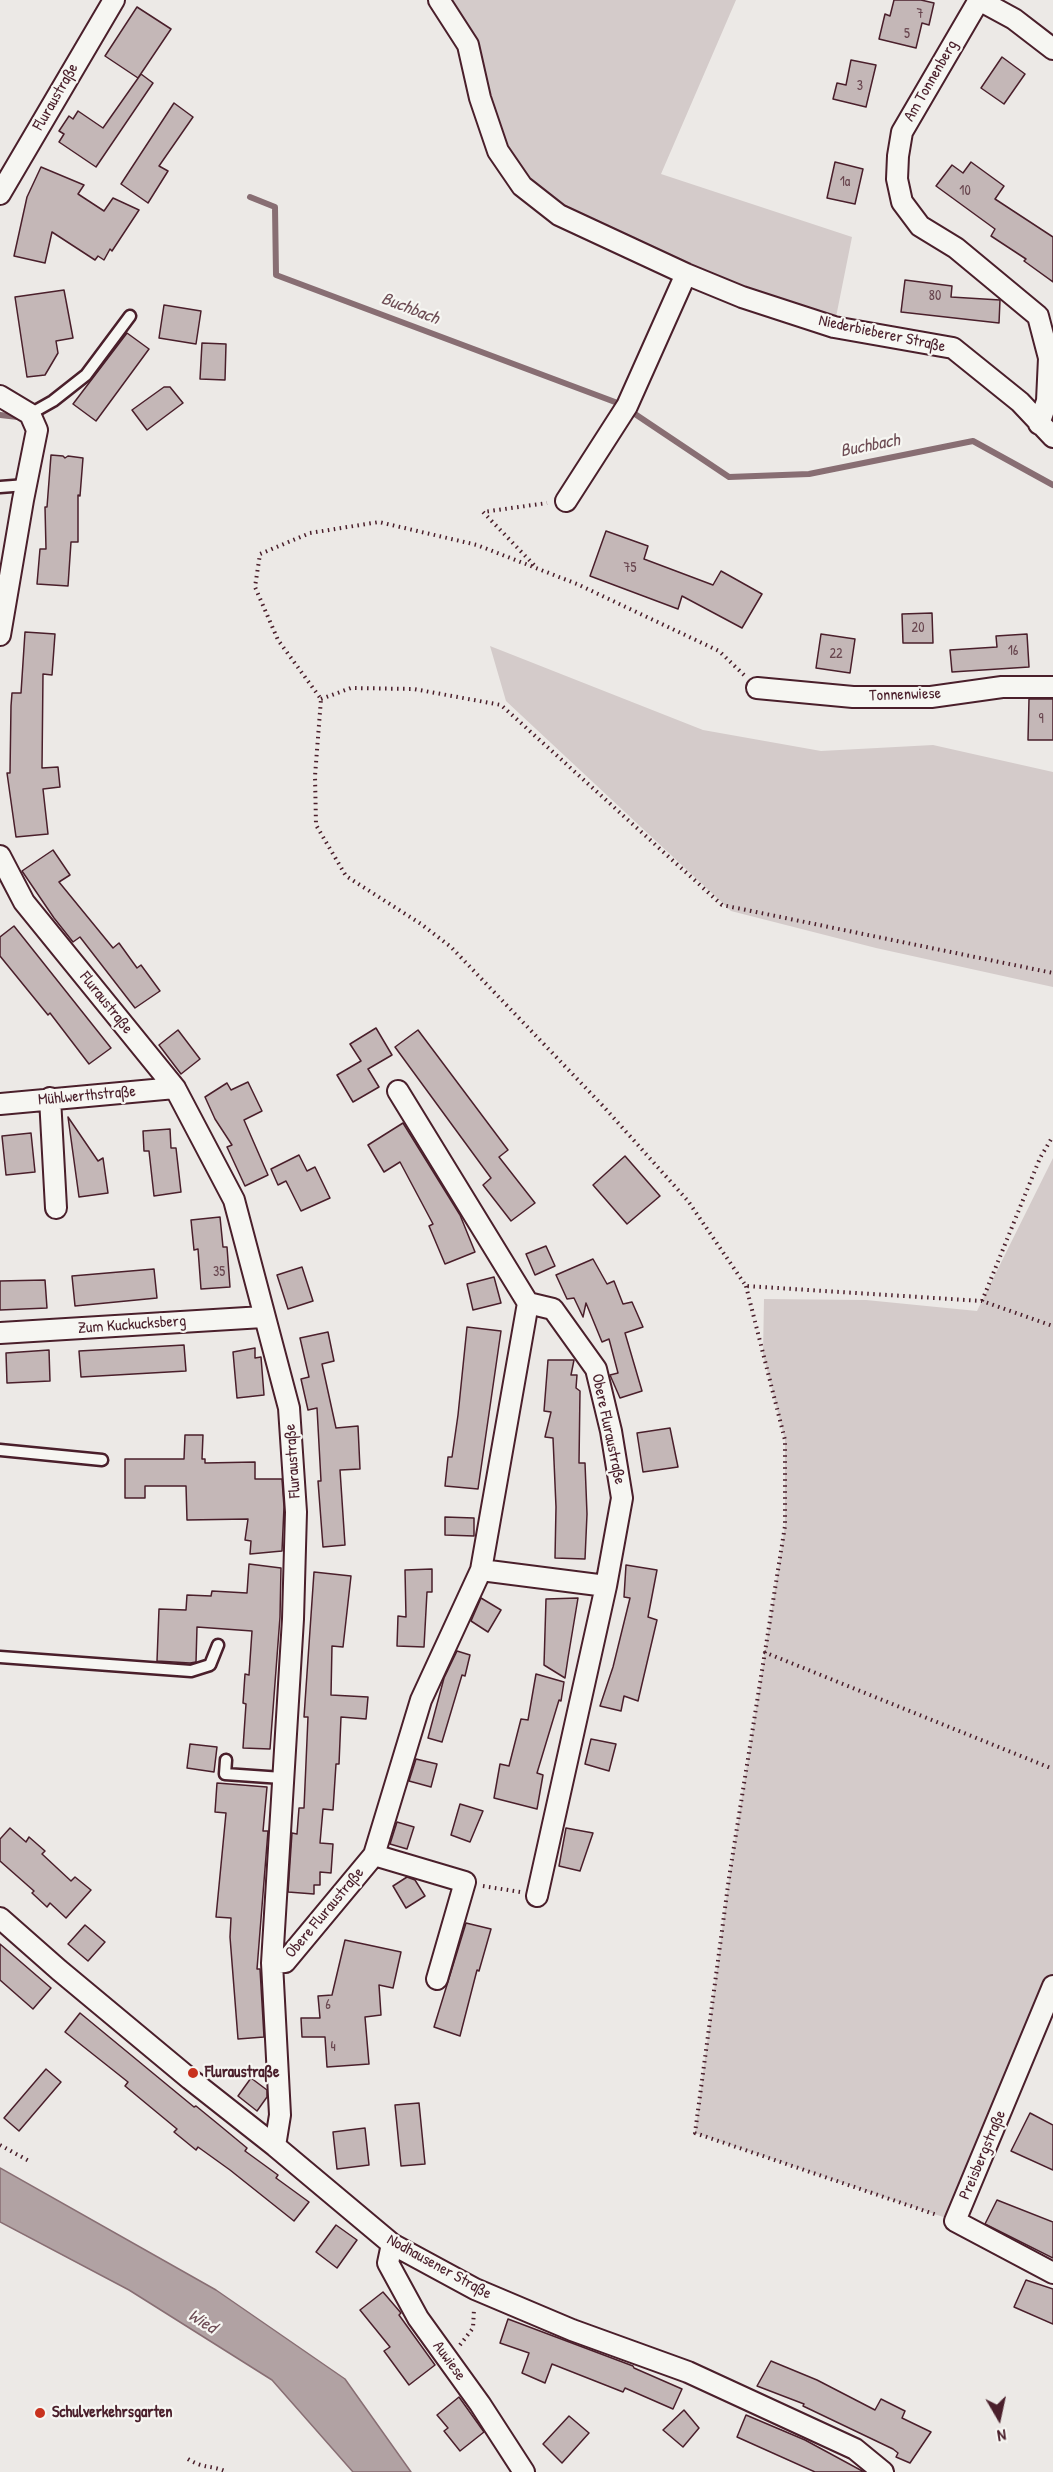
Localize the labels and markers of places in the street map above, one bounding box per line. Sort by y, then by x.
place label: Fluraustraße [205,2063,279,2083]
marker: Fluraustraße [186,2066,200,2080]
place label: Schulverkehrsgarten [52,2403,173,2423]
marker: Schulverkehrsgarten [33,2406,47,2420]

